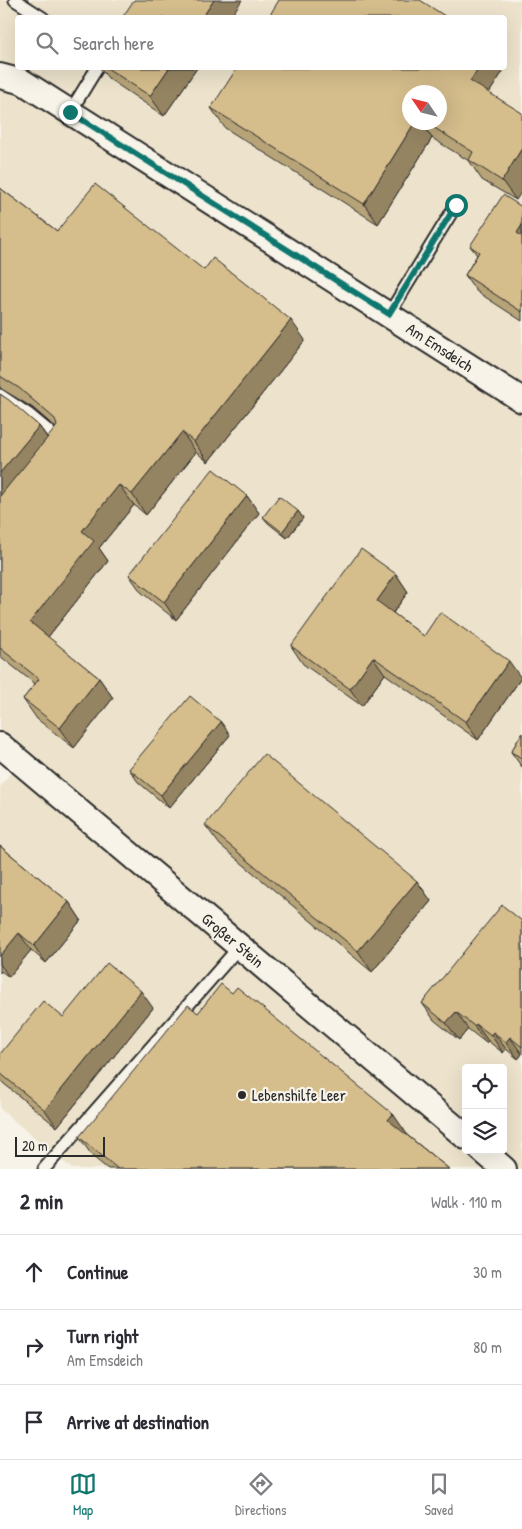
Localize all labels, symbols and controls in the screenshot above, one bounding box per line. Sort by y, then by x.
search box [15,15,507,70]
icon: search [33,29,61,57]
text: Search here [73,30,154,56]
north arrow [402,85,447,130]
route end [59,101,82,124]
route start [445,194,468,217]
street label: Am Emsdeich [402,317,478,377]
street label: Großer Stein [197,907,269,973]
map controls [462,1064,507,1154]
button: locate [462,1064,507,1109]
place label: Lebenshilfe Leer [252,1084,346,1106]
marker: Lebenshilfe Leer [236,1089,248,1101]
button: layers [462,1109,507,1154]
scale bar [15,1134,105,1157]
text: 20 m [22,1136,48,1155]
text: 2 min [20,1187,63,1216]
text: Walk · 110 m [431,1191,502,1213]
icon: ahead [20,1258,48,1286]
text: Continue [67,1259,128,1285]
text: 30 m [473,1261,502,1283]
text: Turn right [67,1323,138,1349]
icon: right [20,1333,48,1361]
text: 80 m [473,1336,502,1358]
text: Am Emsdeich [67,1349,143,1371]
icon: arrive [20,1408,48,1436]
text: Arrive at destination [67,1409,209,1435]
tab: Map [69,1470,97,1519]
tab: Directions [235,1470,286,1519]
tab: Saved [424,1470,453,1519]

